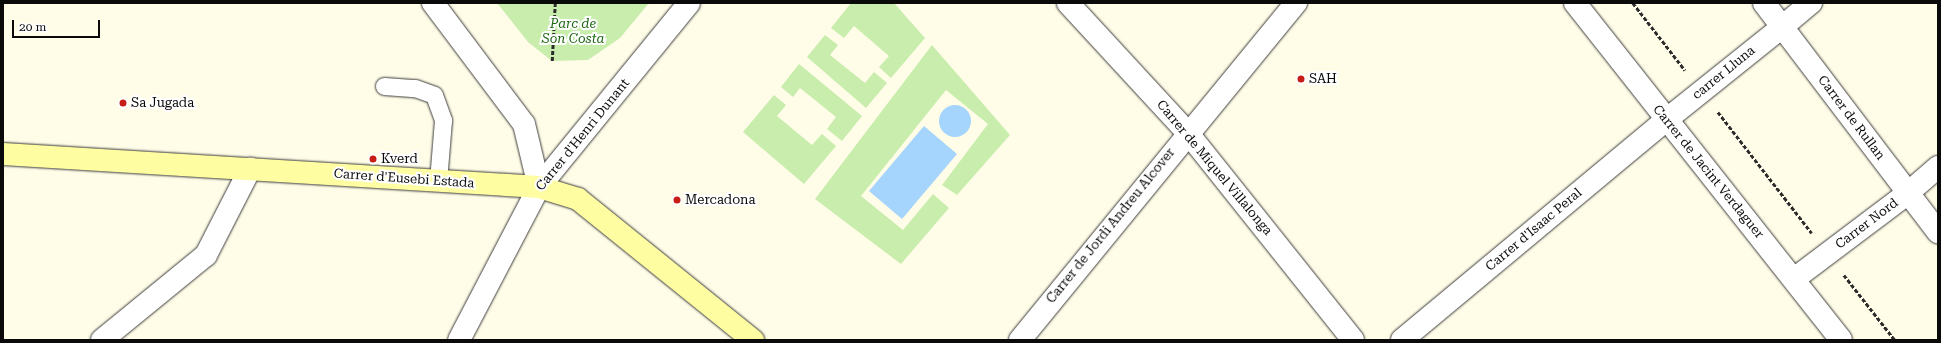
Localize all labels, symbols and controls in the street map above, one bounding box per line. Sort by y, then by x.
scale bar [14,12,102,38]
park label: Parc de Son Costa [542,17,604,48]
text: 20 m [19,20,46,34]
street label: carrer Lluna [1689,43,1759,103]
place label: SAH [1309,71,1337,87]
street label: Carrer de Rullan [1814,73,1888,163]
marker: SAH [1296,74,1306,84]
street label: Carrer d'Henri Dunant [533,76,633,194]
place label: Sa Jugada [131,95,194,111]
street label: Carrer de Miquel Villalonga [1153,97,1275,239]
marker: Sa Jugada [118,98,128,108]
street label: Carrer de Jacint Verdaguer [1649,102,1767,242]
street label: Carrer de Jordi Andreu Alcover [1044,145,1178,307]
place label: Kverd [381,151,418,167]
marker: Kverd [368,154,378,164]
street label: Carrer d'Eusebi Estada [333,166,475,192]
street label: Carrer d'Isaac Peral [1483,185,1585,275]
place label: Mercadona [685,192,756,208]
marker: Mercadona [672,195,682,205]
street label: Carrer Nord [1833,195,1901,253]

